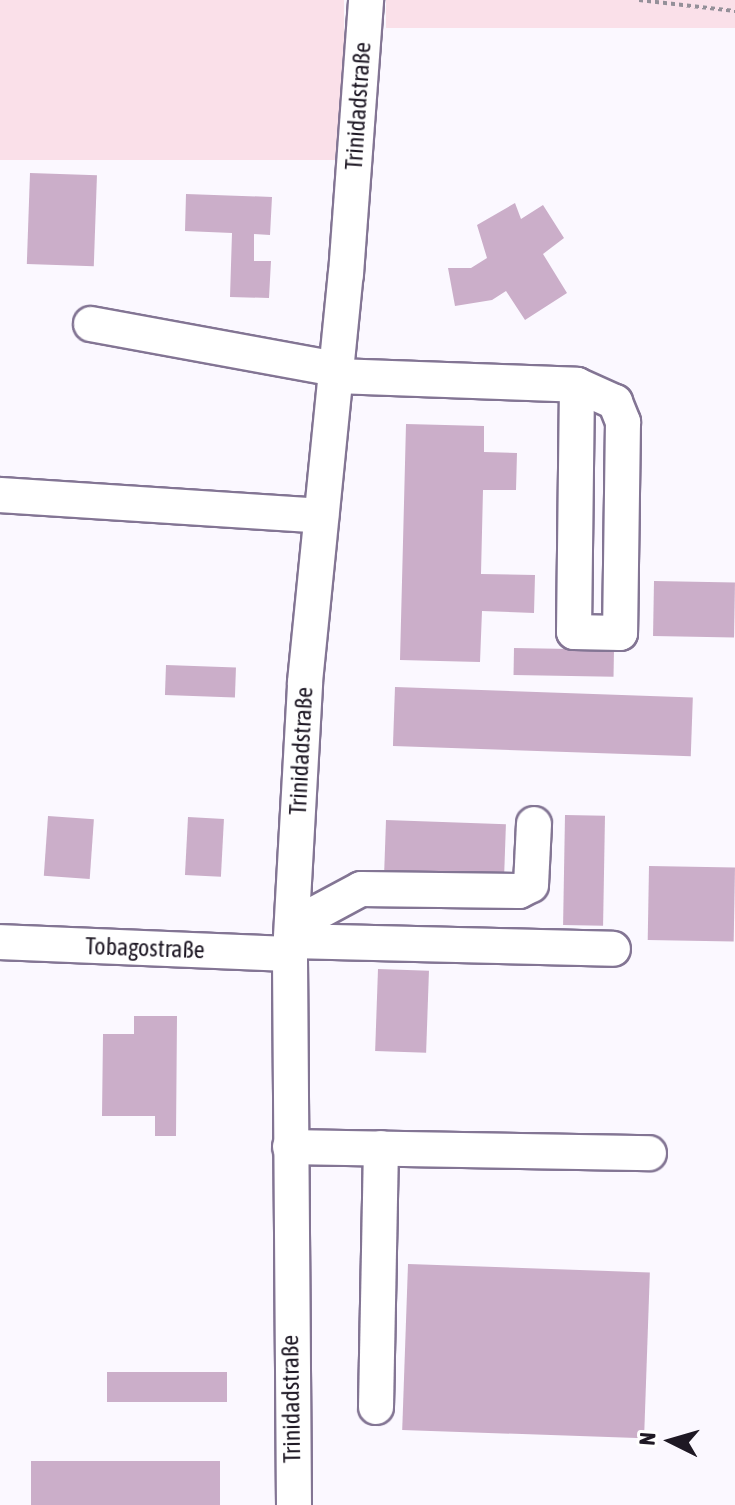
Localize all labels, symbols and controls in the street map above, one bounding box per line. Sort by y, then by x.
street label: Trinidadstraße [339,41,377,171]
street label: Trinidadstraße [283,686,319,816]
street label: Tobagostraße [85,932,205,964]
street label: Trinidadstraße [275,1335,307,1463]
north arrow [631,1401,711,1481]
text: N [634,1431,661,1447]

